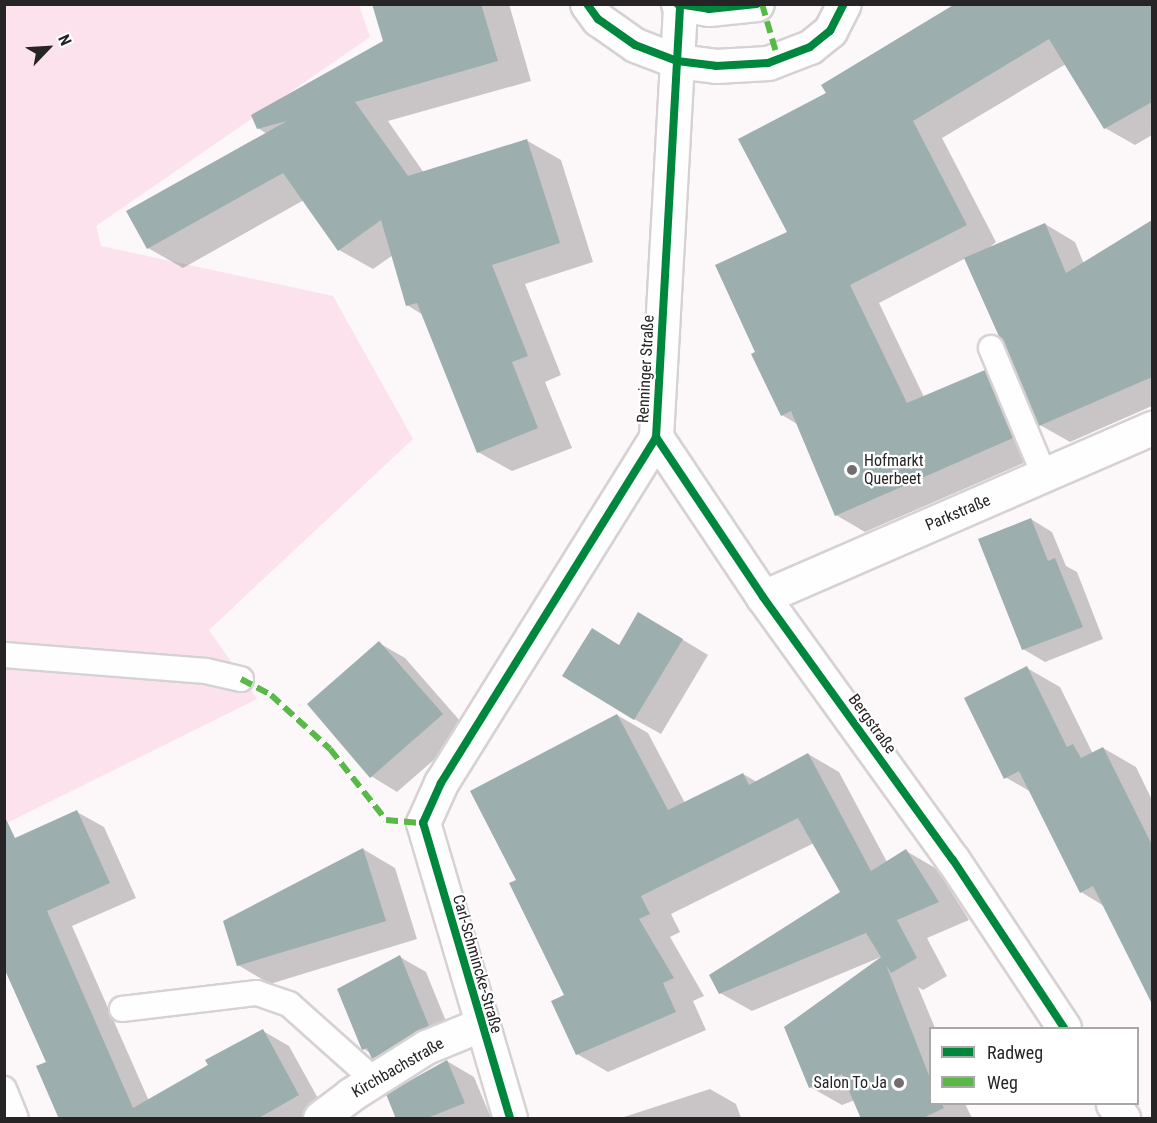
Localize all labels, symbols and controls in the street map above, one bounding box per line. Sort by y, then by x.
north arrow [18,18,78,78]
text: N [54,32,75,49]
street label: Renninger Straße [634,315,658,423]
place label: Hofmarkt Querbeet [864,451,924,489]
marker: Hofmarkt Querbeet [845,463,859,477]
street label: Parkstraße [923,491,993,535]
street label: Bergstraße [844,690,900,758]
street label: Carl-Schmincke-Straße [448,893,506,1035]
legend [929,1027,1139,1105]
street label: Kirchbachstraße [349,1034,447,1102]
text: Radweg [987,1042,1043,1063]
text: Weg [987,1072,1018,1093]
place label: Salon To Ja [813,1073,887,1093]
marker: Salon To Ja [892,1076,906,1090]

